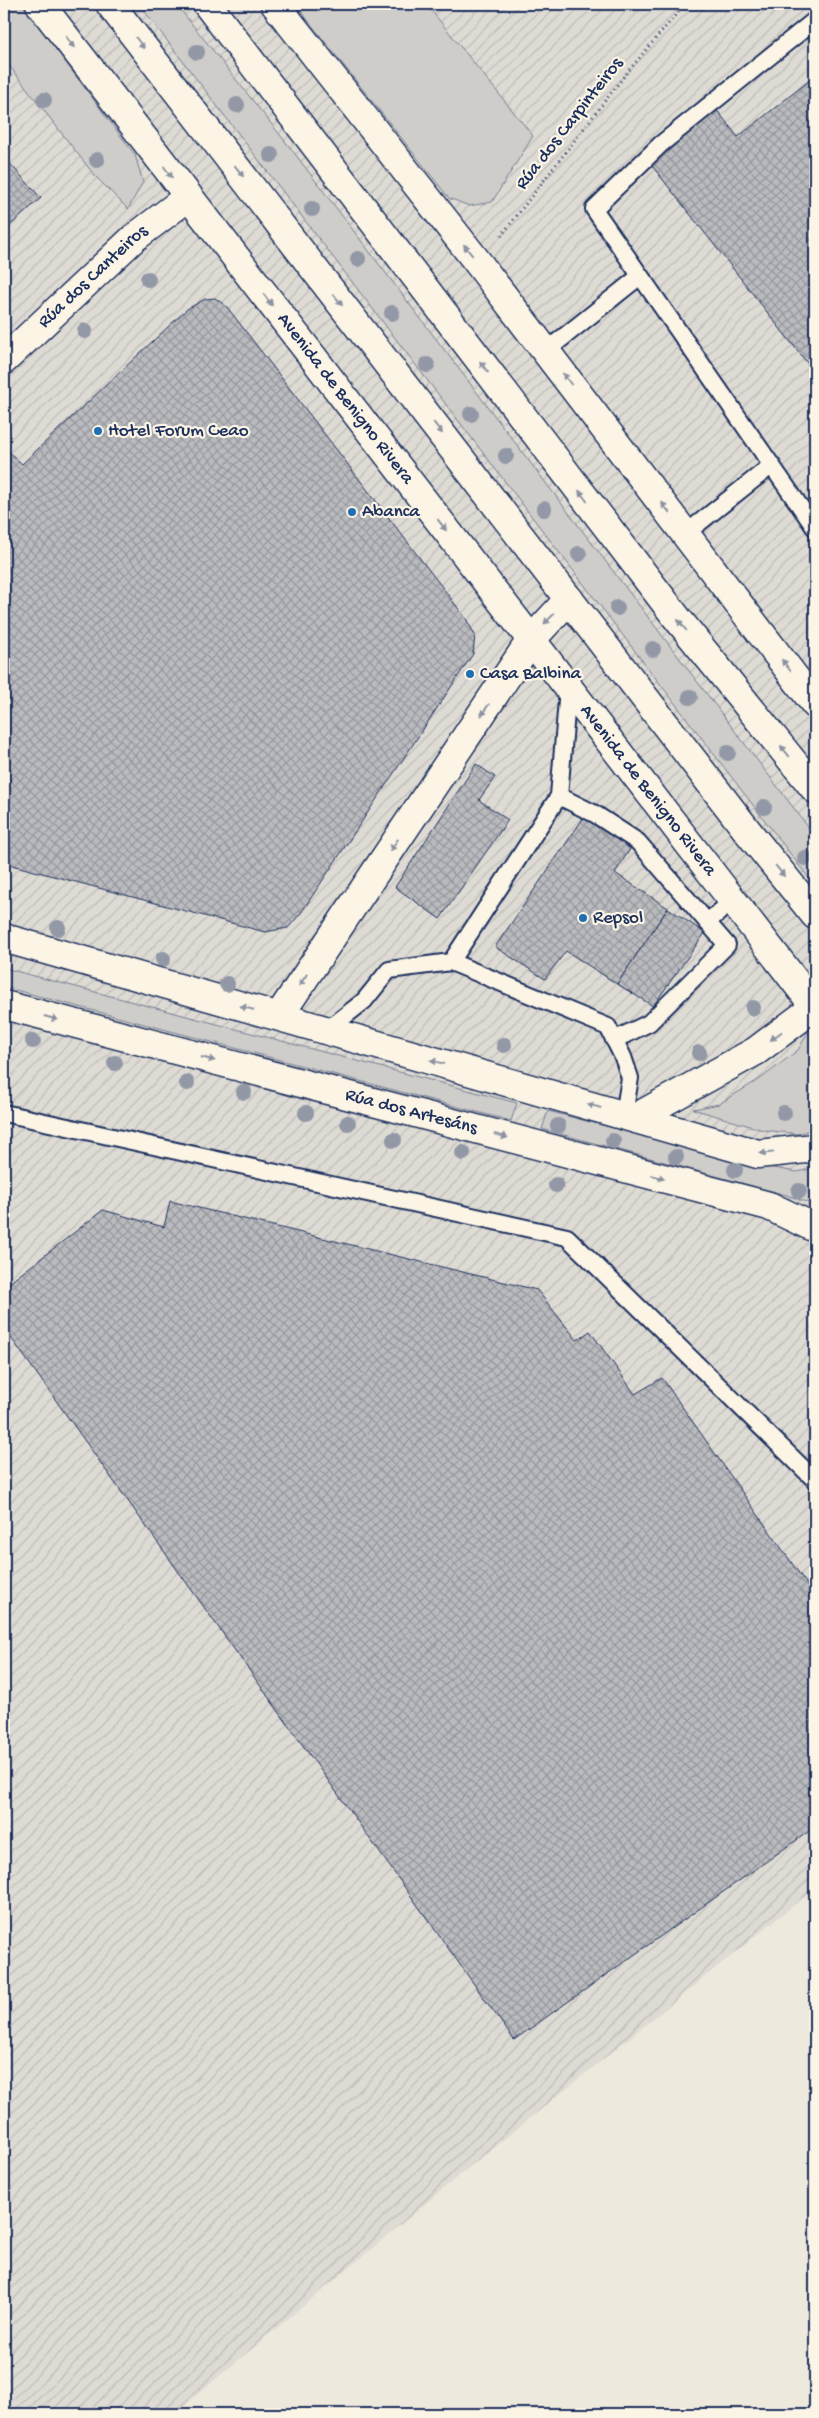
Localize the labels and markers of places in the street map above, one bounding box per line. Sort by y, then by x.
place label: Hotel Forum Ceao [108,420,249,443]
marker: Hotel Forum Ceao [92,425,104,437]
place label: Abanca [362,501,421,524]
marker: Abanca [346,506,358,518]
place label: Casa Balbina [480,663,583,686]
marker: Casa Balbina [464,668,476,680]
place label: Repsol [593,907,643,930]
marker: Repsol [577,912,589,924]

